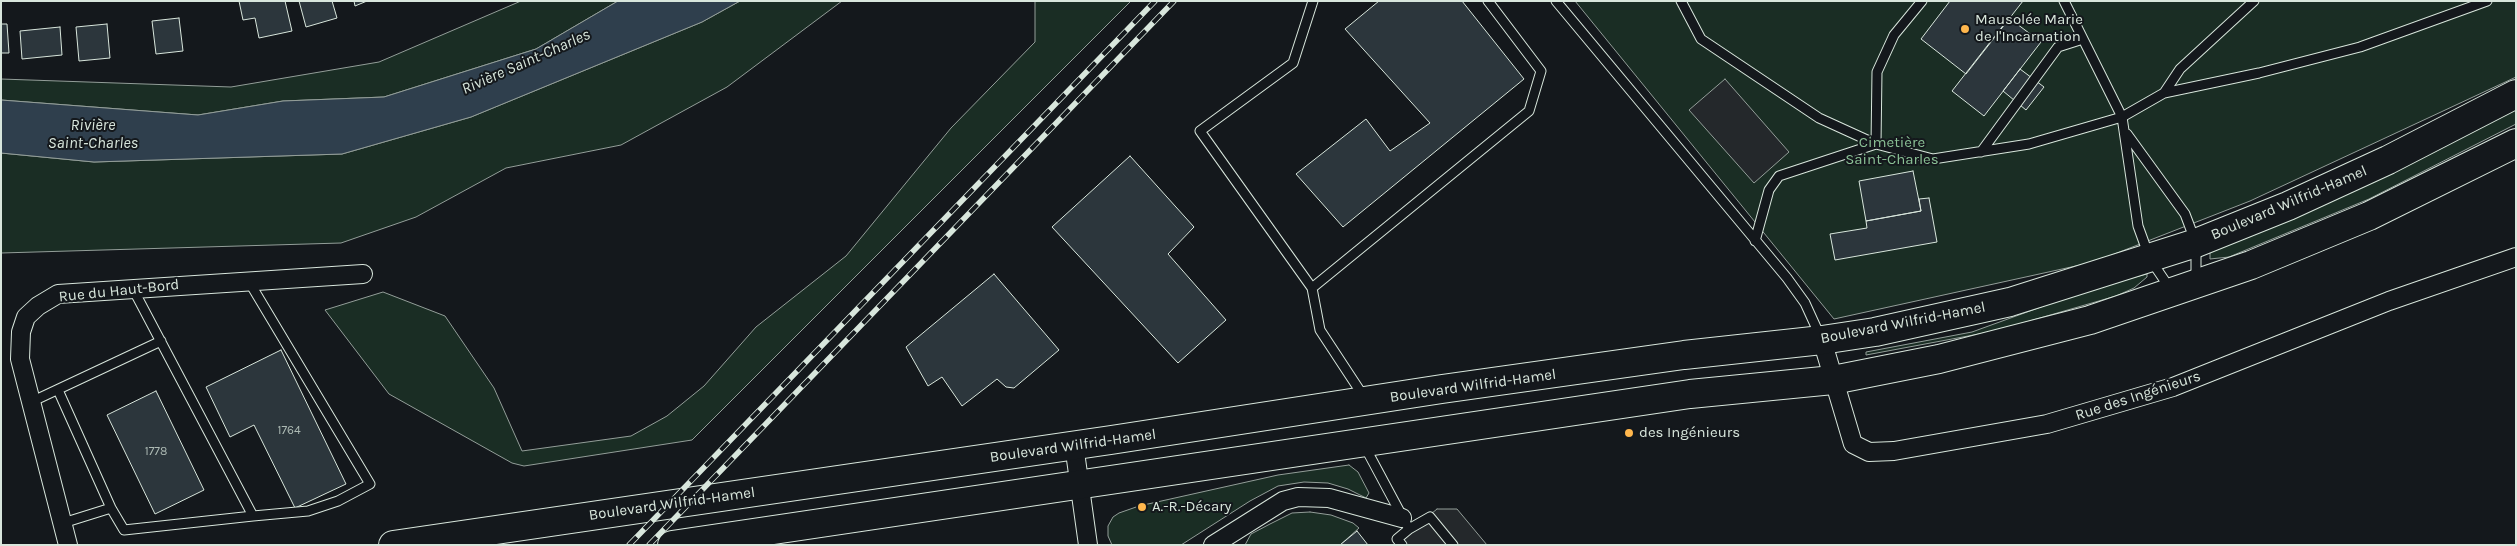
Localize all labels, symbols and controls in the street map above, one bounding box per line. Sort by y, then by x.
place label: Mausolée Marie de l'Incarnation [1975,11,2083,46]
marker: Mausolée Marie de l'Incarnation [1959,23,1971,35]
water label: Rivière Saint-Charles [459,25,593,99]
water label: Rivière Saint-Charles [48,115,138,153]
park label: Cimetière Saint-Charles [1845,134,1939,169]
street label: Boulevard Wilfrid-Hamel [2208,162,2370,244]
street label: Rue du Haut-Bord [58,276,180,306]
street label: Boulevard Wilfrid-Hamel [1819,298,1987,348]
street label: Boulevard Wilfrid-Hamel [1389,365,1557,407]
street label: Rue des Ingénieurs [2073,367,2203,425]
house number: 1764 [277,424,301,438]
place label: des Ingénieurs [1639,424,1740,442]
street label: Boulevard Wilfrid-Hamel [989,425,1157,467]
marker: des Ingénieurs [1623,427,1635,439]
house number: 1778 [145,445,167,459]
street label: Boulevard Wilfrid-Hamel [588,483,756,525]
place label: A.-R.-Décary [1152,498,1232,516]
marker: A.-R.-Décary [1136,501,1148,513]

